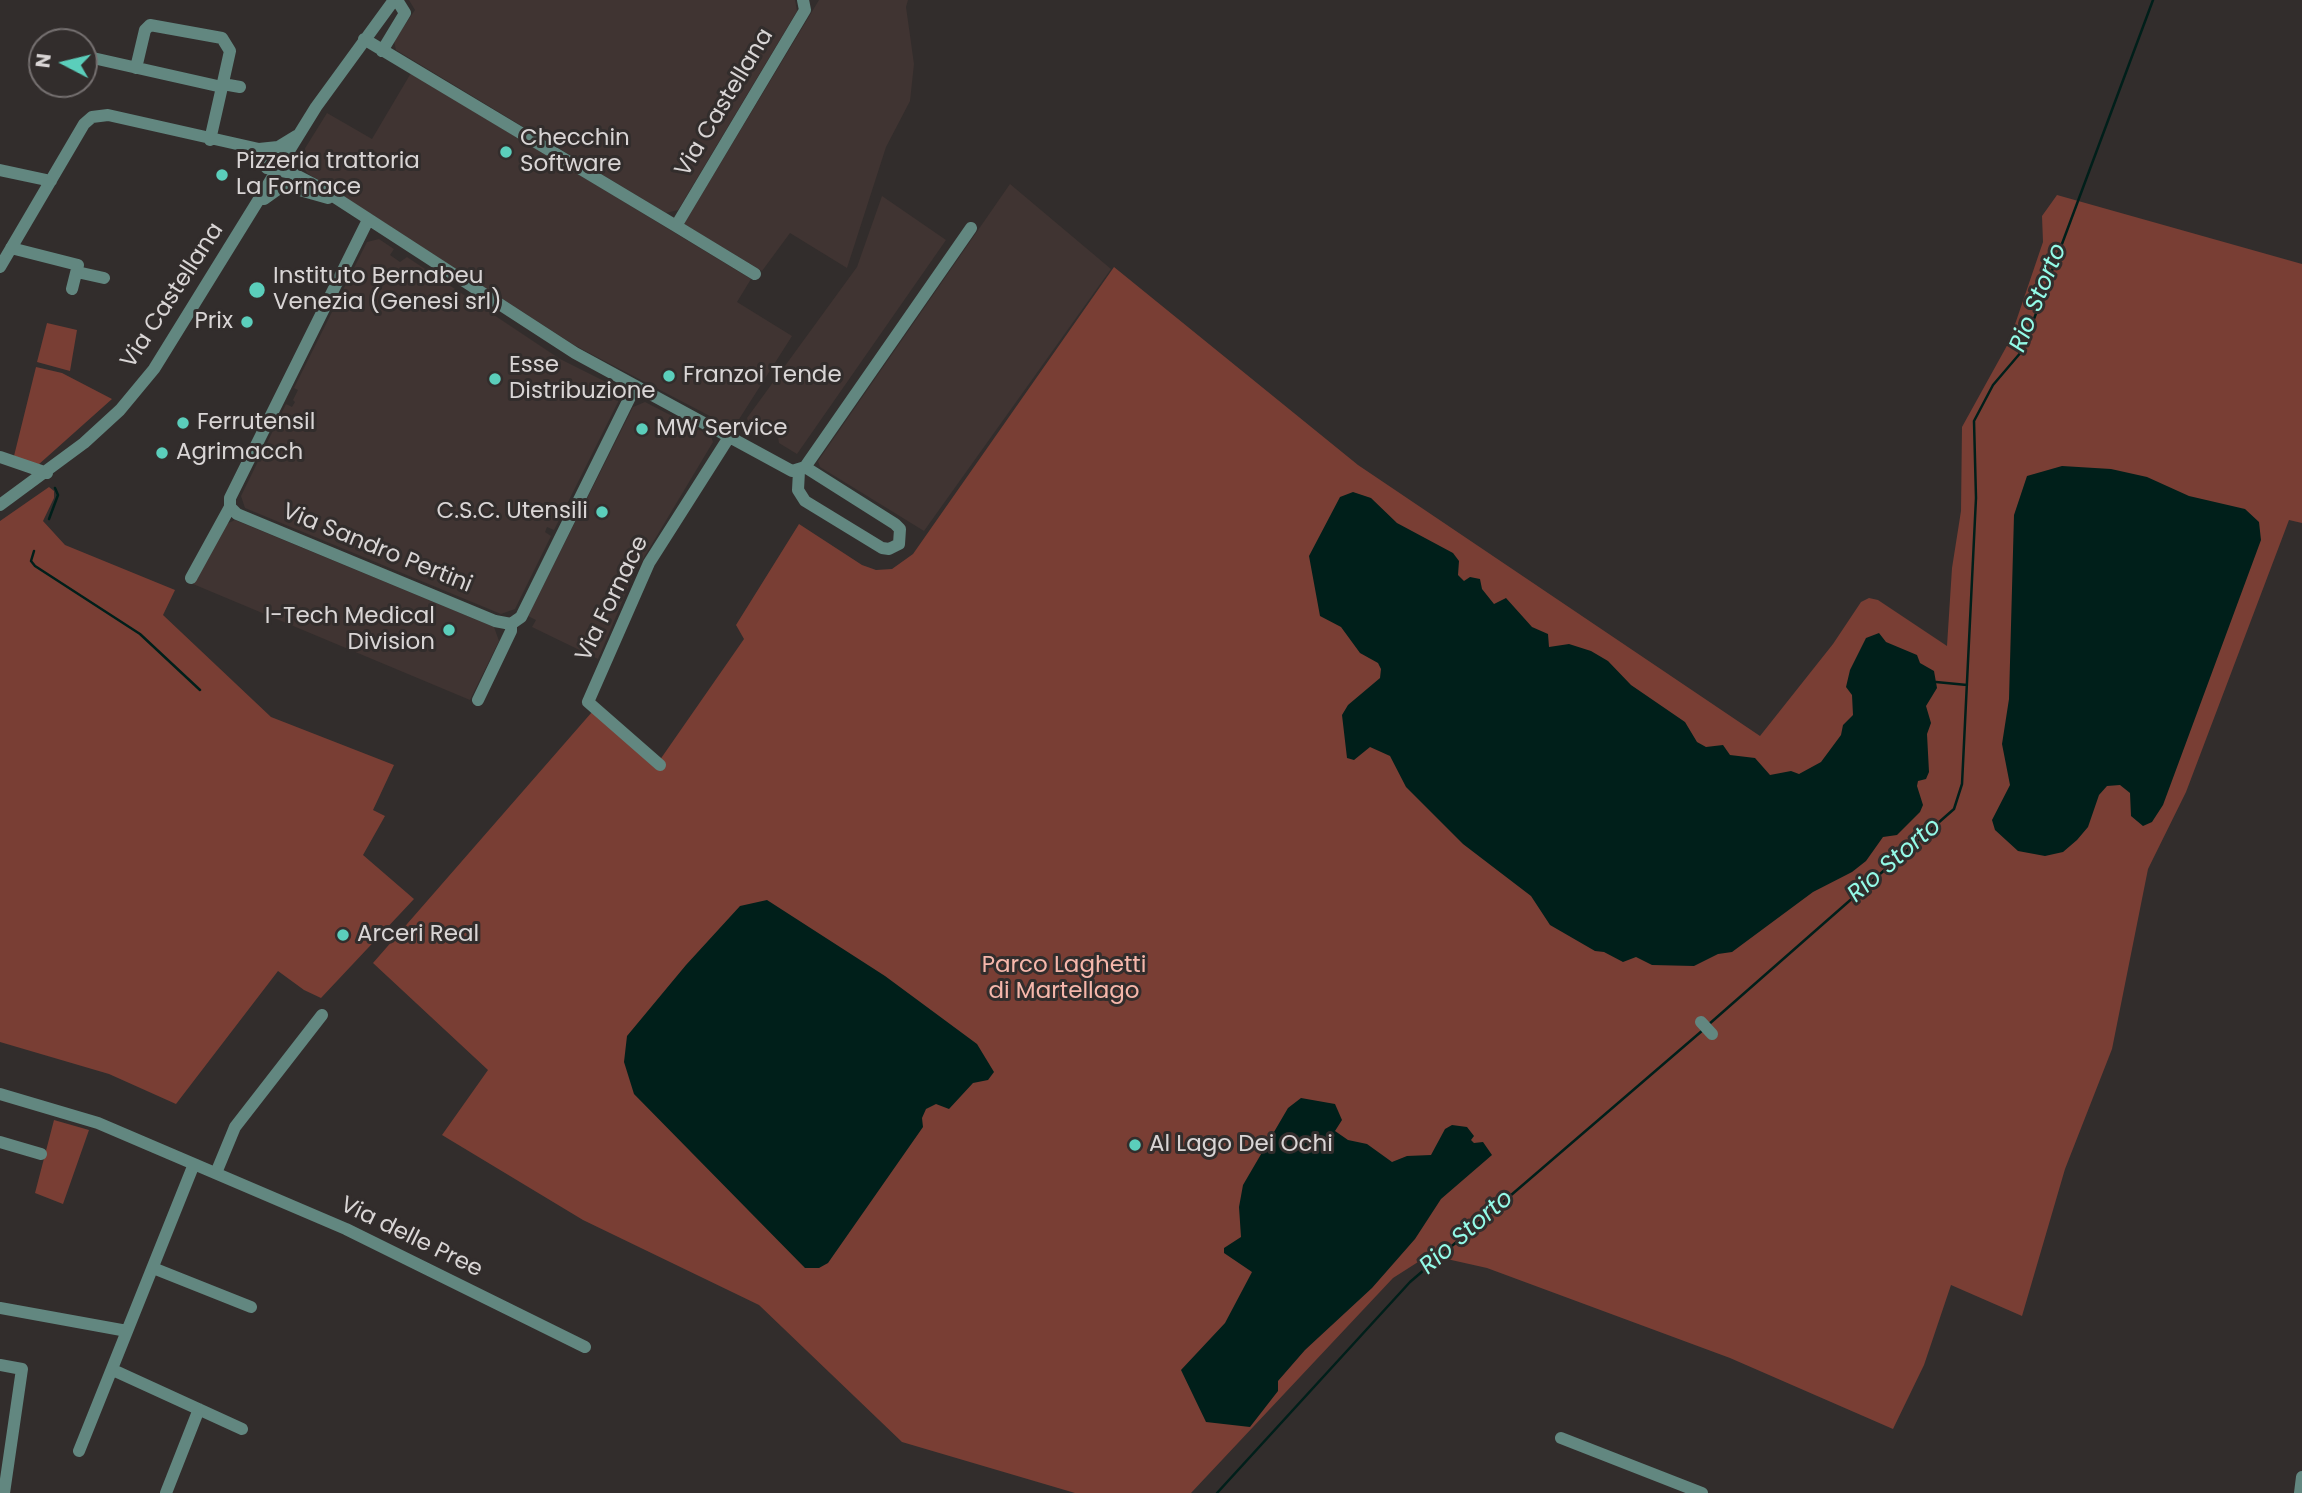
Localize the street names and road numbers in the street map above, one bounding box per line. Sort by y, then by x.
street label: Via Castellana [670,24,780,182]
street label: Via Castellana [116,218,230,374]
street label: Via Sandro Pertini [278,498,476,600]
street label: Via Fornace [571,532,655,666]
street label: Via delle Pree [335,1192,487,1284]

